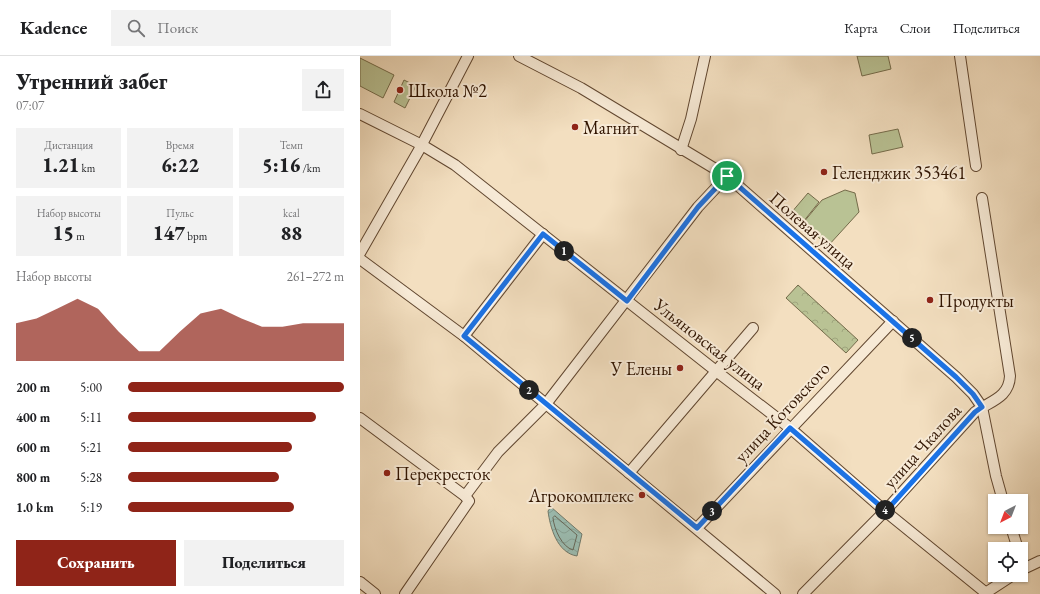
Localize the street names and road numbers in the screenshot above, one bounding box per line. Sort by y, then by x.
street label: Полевая улица [765,186,862,274]
street label: Ульяновская улица [649,293,771,395]
street label: улица Котовского [729,357,835,467]
street label: улица Чкалова [878,398,966,493]

